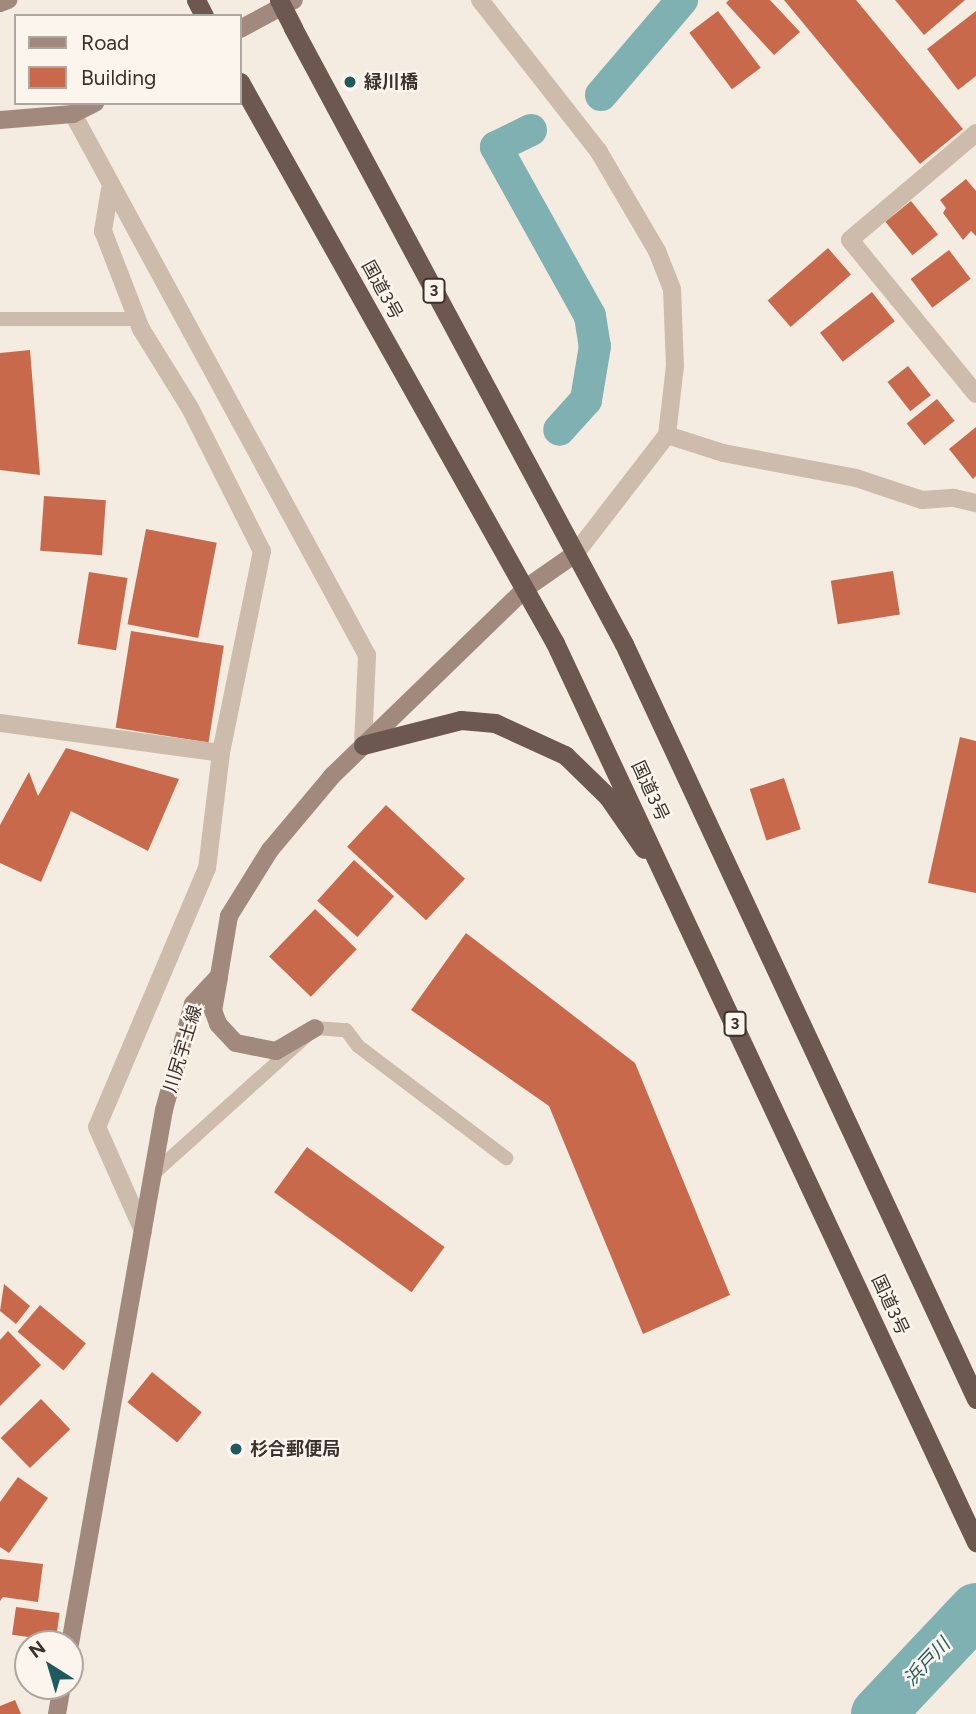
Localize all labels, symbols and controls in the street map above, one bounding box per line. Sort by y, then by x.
legend [14,14,242,105]
text: Road [81,30,129,55]
text: Building [81,65,156,90]
place label: 緑川橋 [364,71,418,93]
marker: 緑川橋 [342,74,358,90]
street label: 国道3号 [357,257,407,323]
road number: 3 [422,278,446,304]
street label: 国道3号 [627,758,673,824]
street label: 川尻宇土線 [160,1003,206,1095]
road number: 3 [723,1012,747,1036]
street label: 国道3号 [867,1272,913,1338]
place label: 杉合郵便局 [250,1438,340,1460]
marker: 杉合郵便局 [228,1441,244,1457]
north arrow [14,1630,84,1700]
water label: 浜戸川 [899,1633,955,1691]
text: N [24,1636,50,1663]

